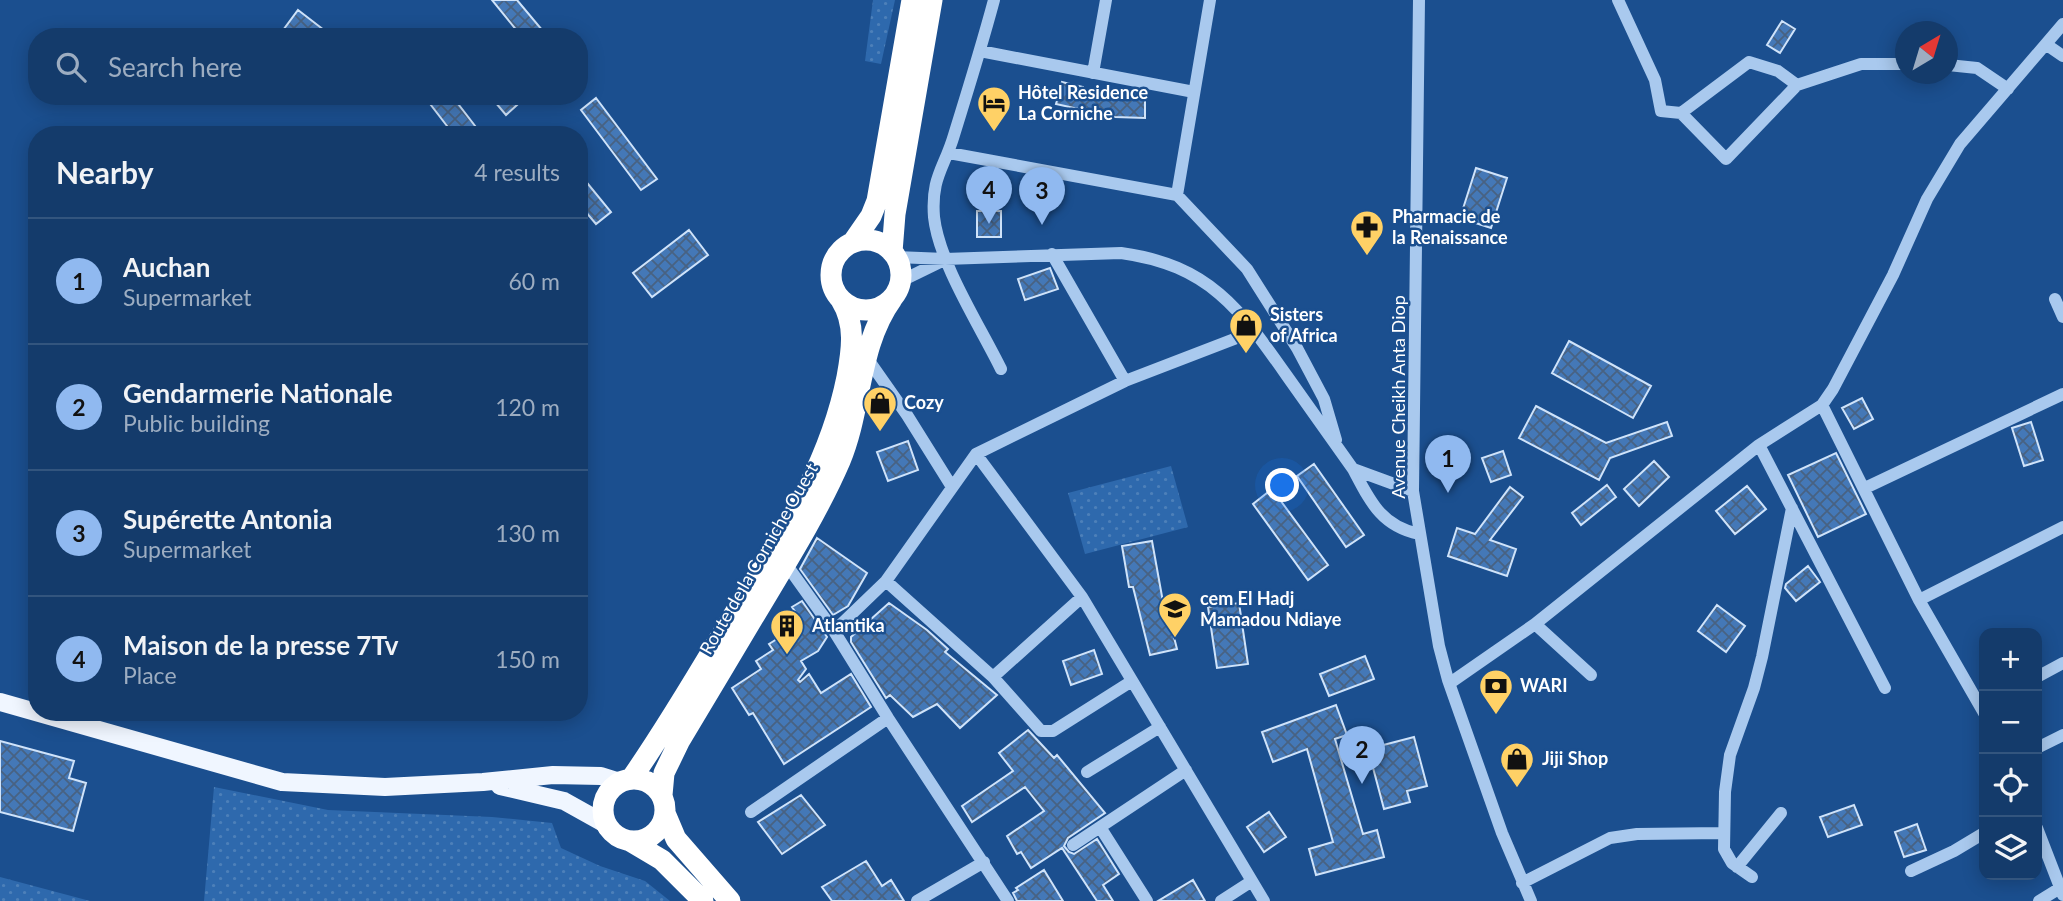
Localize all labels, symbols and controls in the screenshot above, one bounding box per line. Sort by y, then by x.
north arrow [1895,21,1958,84]
search box [28,28,588,105]
icon: search [52,48,90,86]
text: Search here [108,51,242,83]
place label: Hôtel Residence La Corniche [1018,81,1148,124]
hotel icon: Hôtel Residence La Corniche [975,84,1013,133]
text: Nearby [56,154,154,190]
text: 4 results [474,158,560,186]
pin: 4 [966,166,1012,224]
pin: 3 [1019,167,1065,225]
place label: Pharmacie de la Renaissance [1392,205,1508,248]
pharmacy icon: Pharmacie de la Renaissance [1348,208,1386,257]
text: Auchan [123,251,210,283]
text: 1 [72,267,86,295]
text: 60 m [509,267,560,295]
text: Supermarket [123,283,252,311]
street label: Avenue Cheikh Anta Diop [1387,295,1409,499]
place label: Sisters of Africa [1270,303,1338,346]
shop icon: Sisters of Africa [1227,306,1265,355]
text: Gendarmerie Nationale [123,377,393,409]
shop icon: Cozy [861,384,899,433]
place label: Cozy [904,391,944,413]
text: 2 [72,393,86,421]
text: 120 m [495,393,560,421]
text: Public building [123,409,270,437]
pin: 1 [1425,435,1471,493]
street label: Route de la Corniche Ouest [694,458,822,658]
your location [1265,468,1299,502]
text: Supérette Antonia [123,503,332,535]
text: 3 [72,519,86,547]
text: 130 m [495,519,560,547]
text: Supermarket [123,535,252,563]
place label: cem El Hadj Mamadou Ndiaye [1200,587,1342,630]
school or university icon: cem El Hadj Mamadou Ndiaye [1156,590,1194,639]
building icon: Atlantika [768,607,806,656]
place label: Atlantika [811,614,885,636]
map controls [1979,628,2042,880]
button: + [1979,628,2042,691]
text: Maison de la presse 7Tv [123,629,399,661]
text: 4 [72,645,86,673]
text: 150 m [495,645,560,673]
text: Place [123,661,177,689]
bank icon: WARI [1477,667,1515,716]
place label: WARI [1520,674,1567,696]
button: − [1979,691,2042,754]
pin: 2 [1339,726,1385,784]
shop icon: Jiji Shop [1498,740,1536,789]
place label: Jiji Shop [1542,747,1608,769]
button: locate [1979,754,2042,817]
button: layers [1979,817,2042,880]

